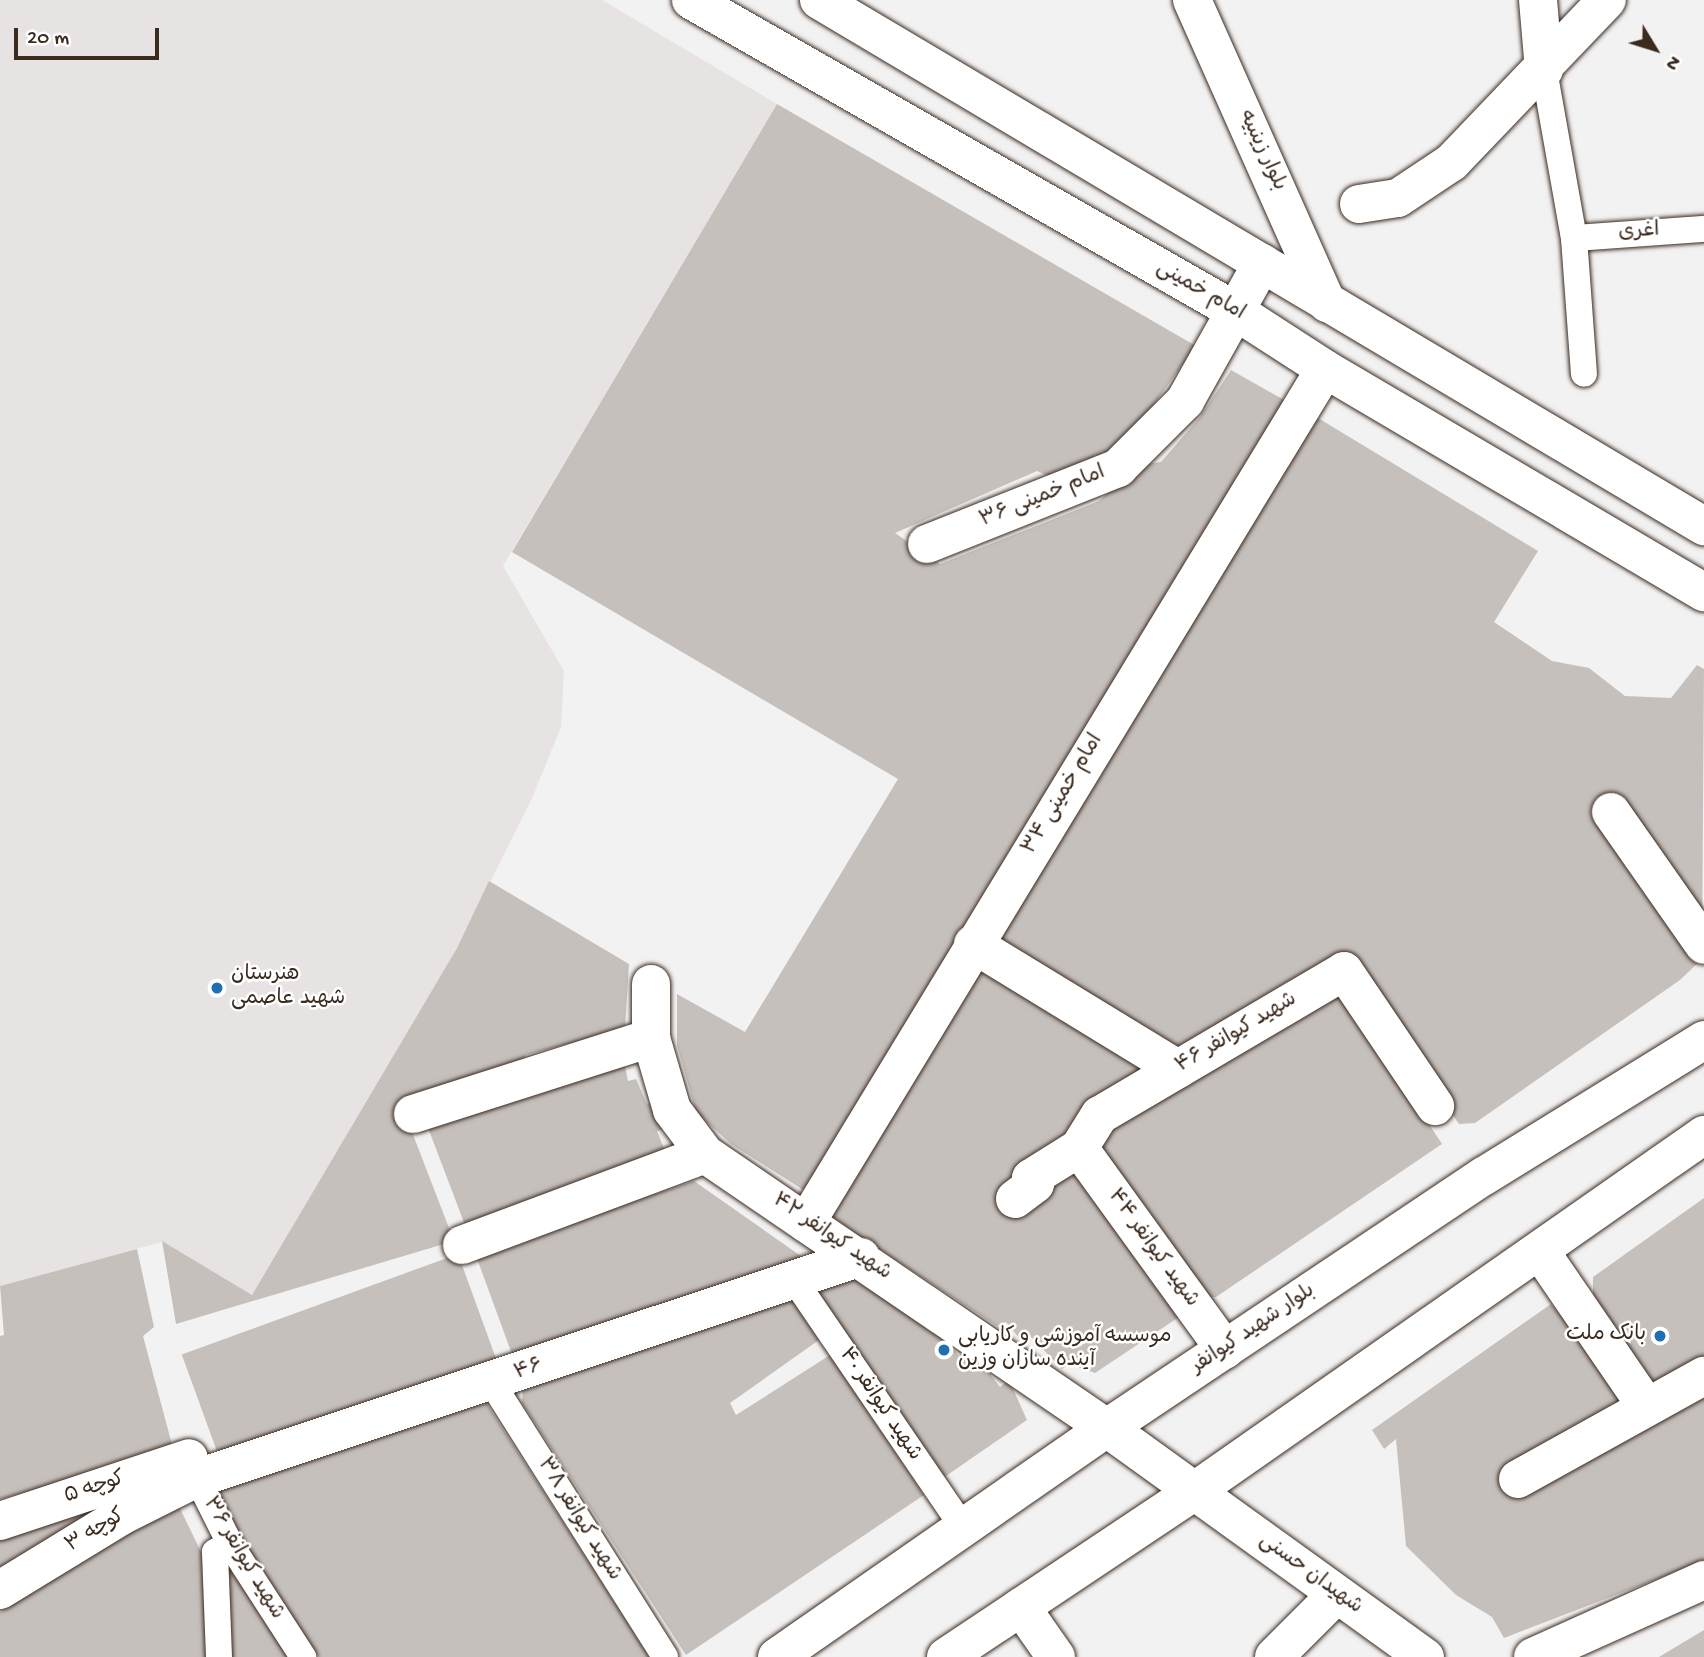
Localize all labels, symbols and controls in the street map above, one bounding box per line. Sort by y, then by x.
scale bar [18,14,163,58]
north arrow [1620,14,1690,84]
text: 20 m [27,27,69,52]
text: N [1659,50,1685,74]
street label: بلوار زینبیه [1231,107,1291,195]
street label: اغری [1618,219,1660,247]
street label: امام خمینی [1151,257,1249,327]
street label: امام خمینی ۳۶ [977,461,1109,535]
street label: امام خمینی ۳۴ [1018,730,1110,860]
place label: هنرستان شهید عاصمی [231,963,345,1013]
marker: هنرستان شهید عاصمی [209,980,225,996]
street label: شهید کیوانفر ۴۶ [1172,988,1302,1080]
street label: شهید کیوانفر ۴۴ [1101,1185,1203,1313]
street label: شهید کیوانفر ۴۲ [767,1189,895,1287]
street label: بلوار شهید کیوانفر [1187,1279,1321,1381]
place label: بانک ملت [1566,1323,1646,1349]
place label: موسسه آموزشی و کاریابی آینده سازان وزین [958,1325,1172,1375]
marker: بانک ملت [1652,1328,1668,1344]
marker: موسسه آموزشی و کاریابی آینده سازان وزین [936,1342,952,1358]
street label: شهید کیوانفر ۴۰ [832,1344,926,1466]
street label: ۴۶ [511,1354,547,1388]
street label: شهید کیوانفر ۳۸ [530,1454,626,1586]
street label: کوچه ۵ [61,1467,129,1511]
street label: شهید کیوانفر ۳۶ [196,1493,288,1625]
street label: کوچه ۳ [62,1504,130,1560]
street label: شهیدان حسنی [1253,1529,1367,1621]

